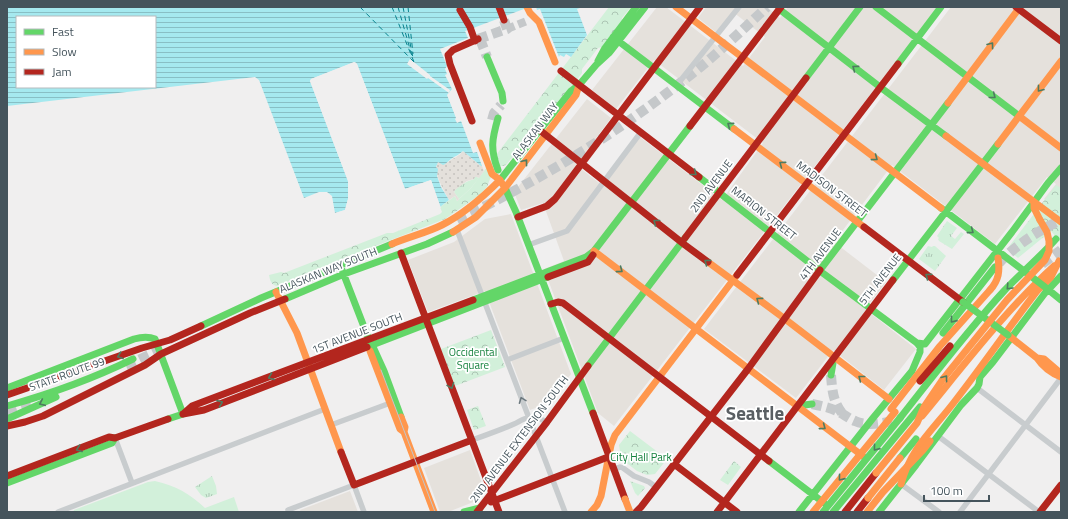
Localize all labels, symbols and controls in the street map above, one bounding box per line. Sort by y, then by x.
legend [16,16,156,88]
text: Fast [52,22,75,41]
text: Slow [52,42,77,61]
one-way arrow [986,43,993,50]
text: Jam [52,62,72,81]
one-way arrow [852,65,859,72]
one-way arrow [1038,84,1045,91]
one-way arrow [989,92,996,99]
street label: ALASKAN WAY [508,99,562,163]
one-way arrow [728,123,735,130]
one-way arrow [870,153,877,160]
street label: 2ND AVENUE [686,156,736,216]
street label: MADISON STREET [793,157,871,221]
one-way arrow [521,159,528,166]
one-way arrow [779,162,786,169]
one-way arrow [690,168,697,175]
street label: MARION STREET [728,182,800,244]
one-way arrow [654,220,661,227]
street label: 4TH AVENUE [795,225,845,283]
one-way arrow [967,227,974,234]
street label: ALASKAN WAY SOUTH [277,243,379,297]
street label: 5TH AVENUE [855,250,905,308]
one-way arrow [705,259,712,266]
one-way arrow [615,266,622,273]
one-way arrow [926,274,933,281]
one-way arrow [1006,282,1013,290]
one-way arrow [756,297,763,305]
street label: 1ST AVENUE SOUTH [310,308,404,358]
one-way arrow [951,315,958,322]
park label: Occidental Square [449,344,497,373]
one-way arrow [116,351,123,359]
street label: STATE ROUTE 99 [27,353,107,395]
one-way arrow [268,372,275,380]
street label: 2ND AVENUE EXTENSION SOUTH [466,372,572,506]
one-way arrow [940,375,947,382]
one-way arrow [859,376,866,383]
one-way arrow [447,382,455,389]
one-way arrow [518,397,526,404]
one-way arrow [39,398,46,406]
district label: Seattle [726,398,785,427]
one-way arrow [217,400,224,408]
one-way arrow [819,422,826,429]
one-way arrow [75,444,82,452]
one-way arrow [873,444,880,451]
park label: City Hall Park [610,449,672,465]
one-way arrow [839,473,846,480]
scale bar [924,477,989,503]
text: 100 m [930,481,963,500]

